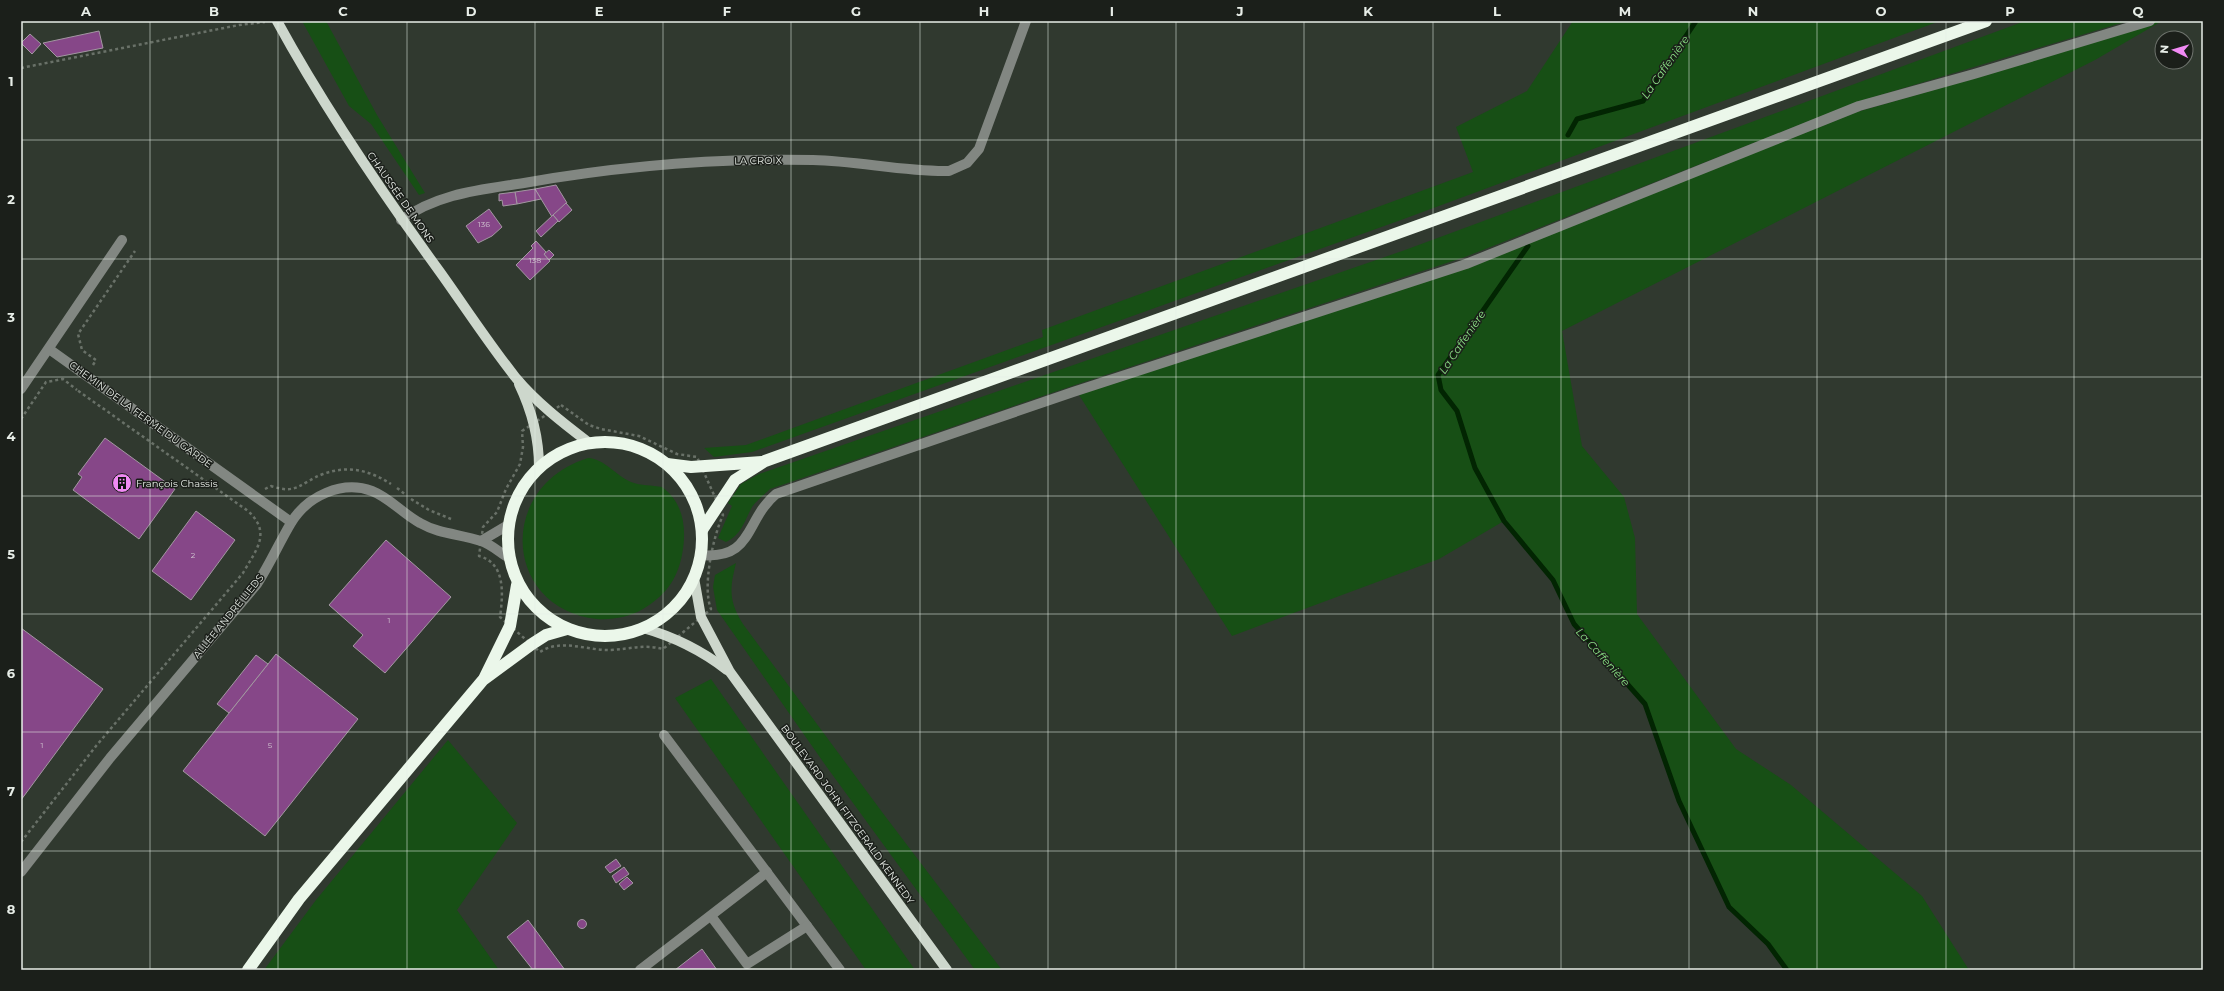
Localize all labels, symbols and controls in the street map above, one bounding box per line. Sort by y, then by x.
text: A [80,3,92,19]
text: B [209,3,219,19]
text: C [338,3,348,19]
text: D [466,3,477,19]
text: E [595,3,604,19]
text: F [723,3,731,19]
text: G [851,3,861,19]
text: H [979,3,989,19]
text: I [1110,3,1114,19]
text: J [1235,3,1244,19]
text: K [1363,3,1373,19]
text: L [1493,3,1501,19]
text: M [1619,3,1631,19]
text: N [1748,3,1758,19]
text: O [1876,3,1887,19]
text: P [2005,3,2015,19]
text: Q [2133,3,2144,19]
north arrow [2154,30,2194,70]
water label: La Caffenière [1638,32,1692,101]
text: N [2157,44,2171,54]
text: 1 [8,73,14,89]
street label: CHAUSSÉE DE MONS [364,149,437,245]
street label: LA CROIX [734,154,782,167]
text: 2 [7,191,15,207]
house number: 136 [478,219,490,229]
house number: 138 [529,255,541,265]
water label: La Caffenière [1436,307,1489,377]
text: 3 [6,309,15,325]
street label: CHEMIN DE LA FERME DU GARDE [67,358,215,471]
text: 4 [7,428,16,444]
building icon: François Chassis [111,472,133,494]
place label: François Chassis [136,477,218,490]
text: 5 [7,546,15,562]
house number: 2 [191,550,196,560]
street label: ALLÉE ANDRÉ LIEDS [190,571,266,661]
house number: 1 [388,615,390,625]
water label: La Caffenière [1573,625,1633,689]
text: 6 [7,665,16,681]
street label: BOULEVARD JOHN FITZGERALD KENNEDY [778,722,918,907]
house number: 1 [41,740,43,750]
house number: 5 [268,740,273,750]
text: 7 [7,783,15,799]
text: 8 [7,901,16,917]

